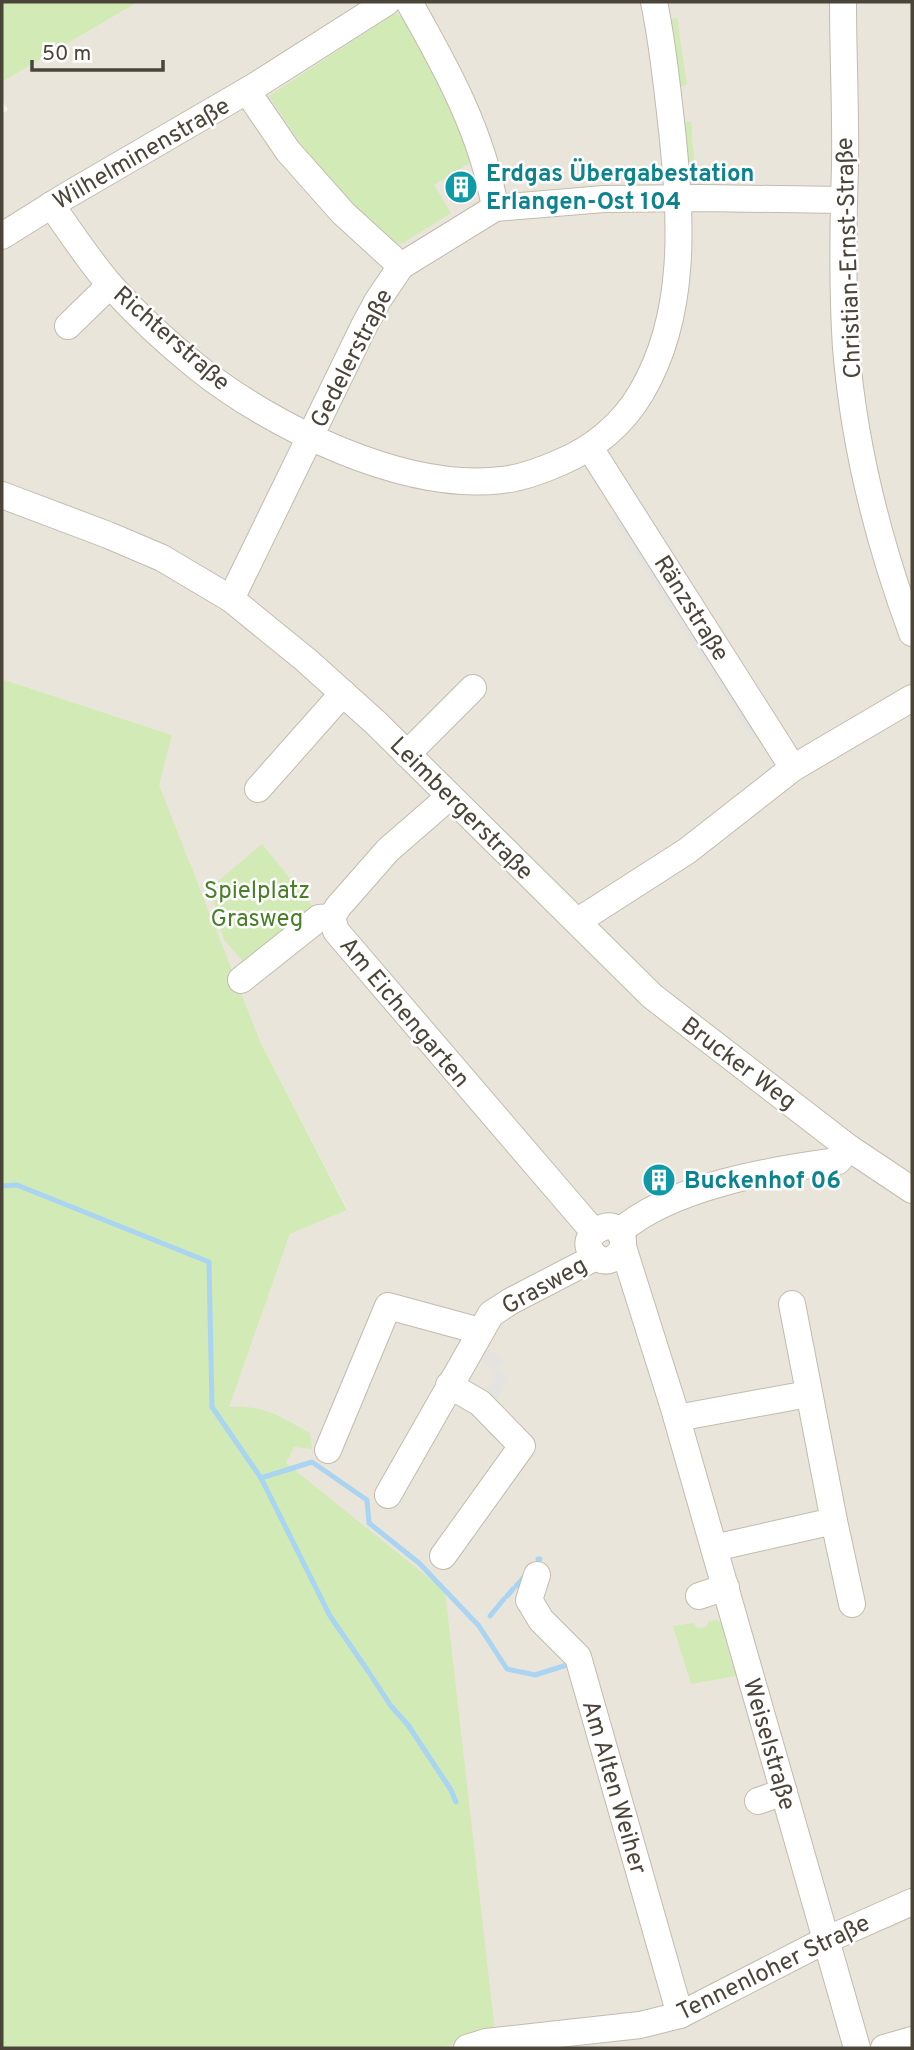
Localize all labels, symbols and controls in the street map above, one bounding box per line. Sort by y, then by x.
scale bar [32,28,163,72]
text: 50 m [42,41,91,68]
street label: Wilhelminenstraße [48,92,236,218]
street label: Christian-Ernst-Straße [831,137,869,379]
place label: Erdgas Übergabestation Erlangen-Ost 104 [486,158,755,218]
building icon: Erdgas Übergabestation Erlangen-Ost 104 [442,168,480,206]
street label: Richterstraße [106,281,235,398]
street label: Gedelerstraße [305,285,401,433]
street label: Ränzstraße [646,551,735,668]
street label: Leimbergerstraße [382,731,539,888]
park label: Spielplatz Grasweg [204,877,310,935]
street label: Am Eichengarten [332,932,475,1095]
street label: Brucker Weg [674,1012,801,1118]
building icon: Buckenhof 06 [640,1161,678,1199]
place label: Buckenhof 06 [684,1167,841,1197]
street label: Grasweg [497,1251,593,1322]
street label: Weiselstraße [735,1675,801,1814]
street label: Am Alten Weiher [574,1697,652,1878]
street label: Tennenloher Straße [673,1909,875,2029]

